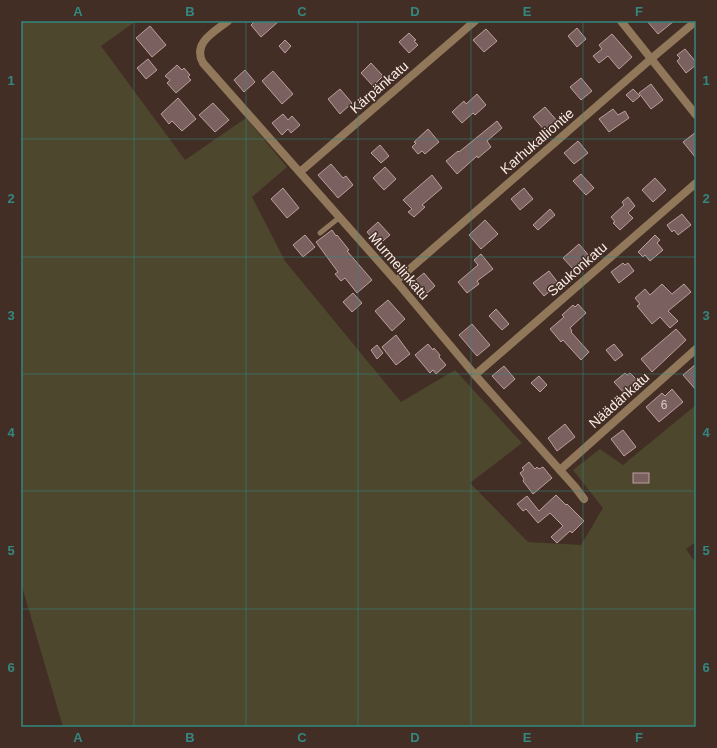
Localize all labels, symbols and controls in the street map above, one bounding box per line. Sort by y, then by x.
text: A [73,4,83,19]
text: B [185,4,195,19]
text: C [297,4,307,19]
text: D [410,4,420,19]
text: E [523,4,532,19]
text: F [635,4,643,19]
street label: Kärpänkatu [347,57,411,117]
text: 1 [7,73,15,88]
text: 1 [702,73,710,88]
street label: Karhukalliontie [497,105,577,177]
text: 2 [7,191,15,206]
text: 2 [702,191,710,206]
street label: Murmelinkatu [365,229,433,303]
street label: Saukonkatu [544,239,610,299]
text: 3 [7,308,15,323]
text: 3 [702,308,710,323]
street label: Näädänkatu [586,369,652,431]
house number: 6 [661,398,668,412]
text: 4 [7,425,15,440]
text: 4 [702,425,710,440]
text: 5 [7,543,15,558]
text: 5 [702,543,710,558]
text: 6 [7,660,15,675]
text: 6 [702,660,710,675]
text: A [73,730,83,745]
text: B [185,730,195,745]
text: C [297,730,307,745]
text: D [410,730,420,745]
text: E [523,730,532,745]
text: F [635,730,643,745]

